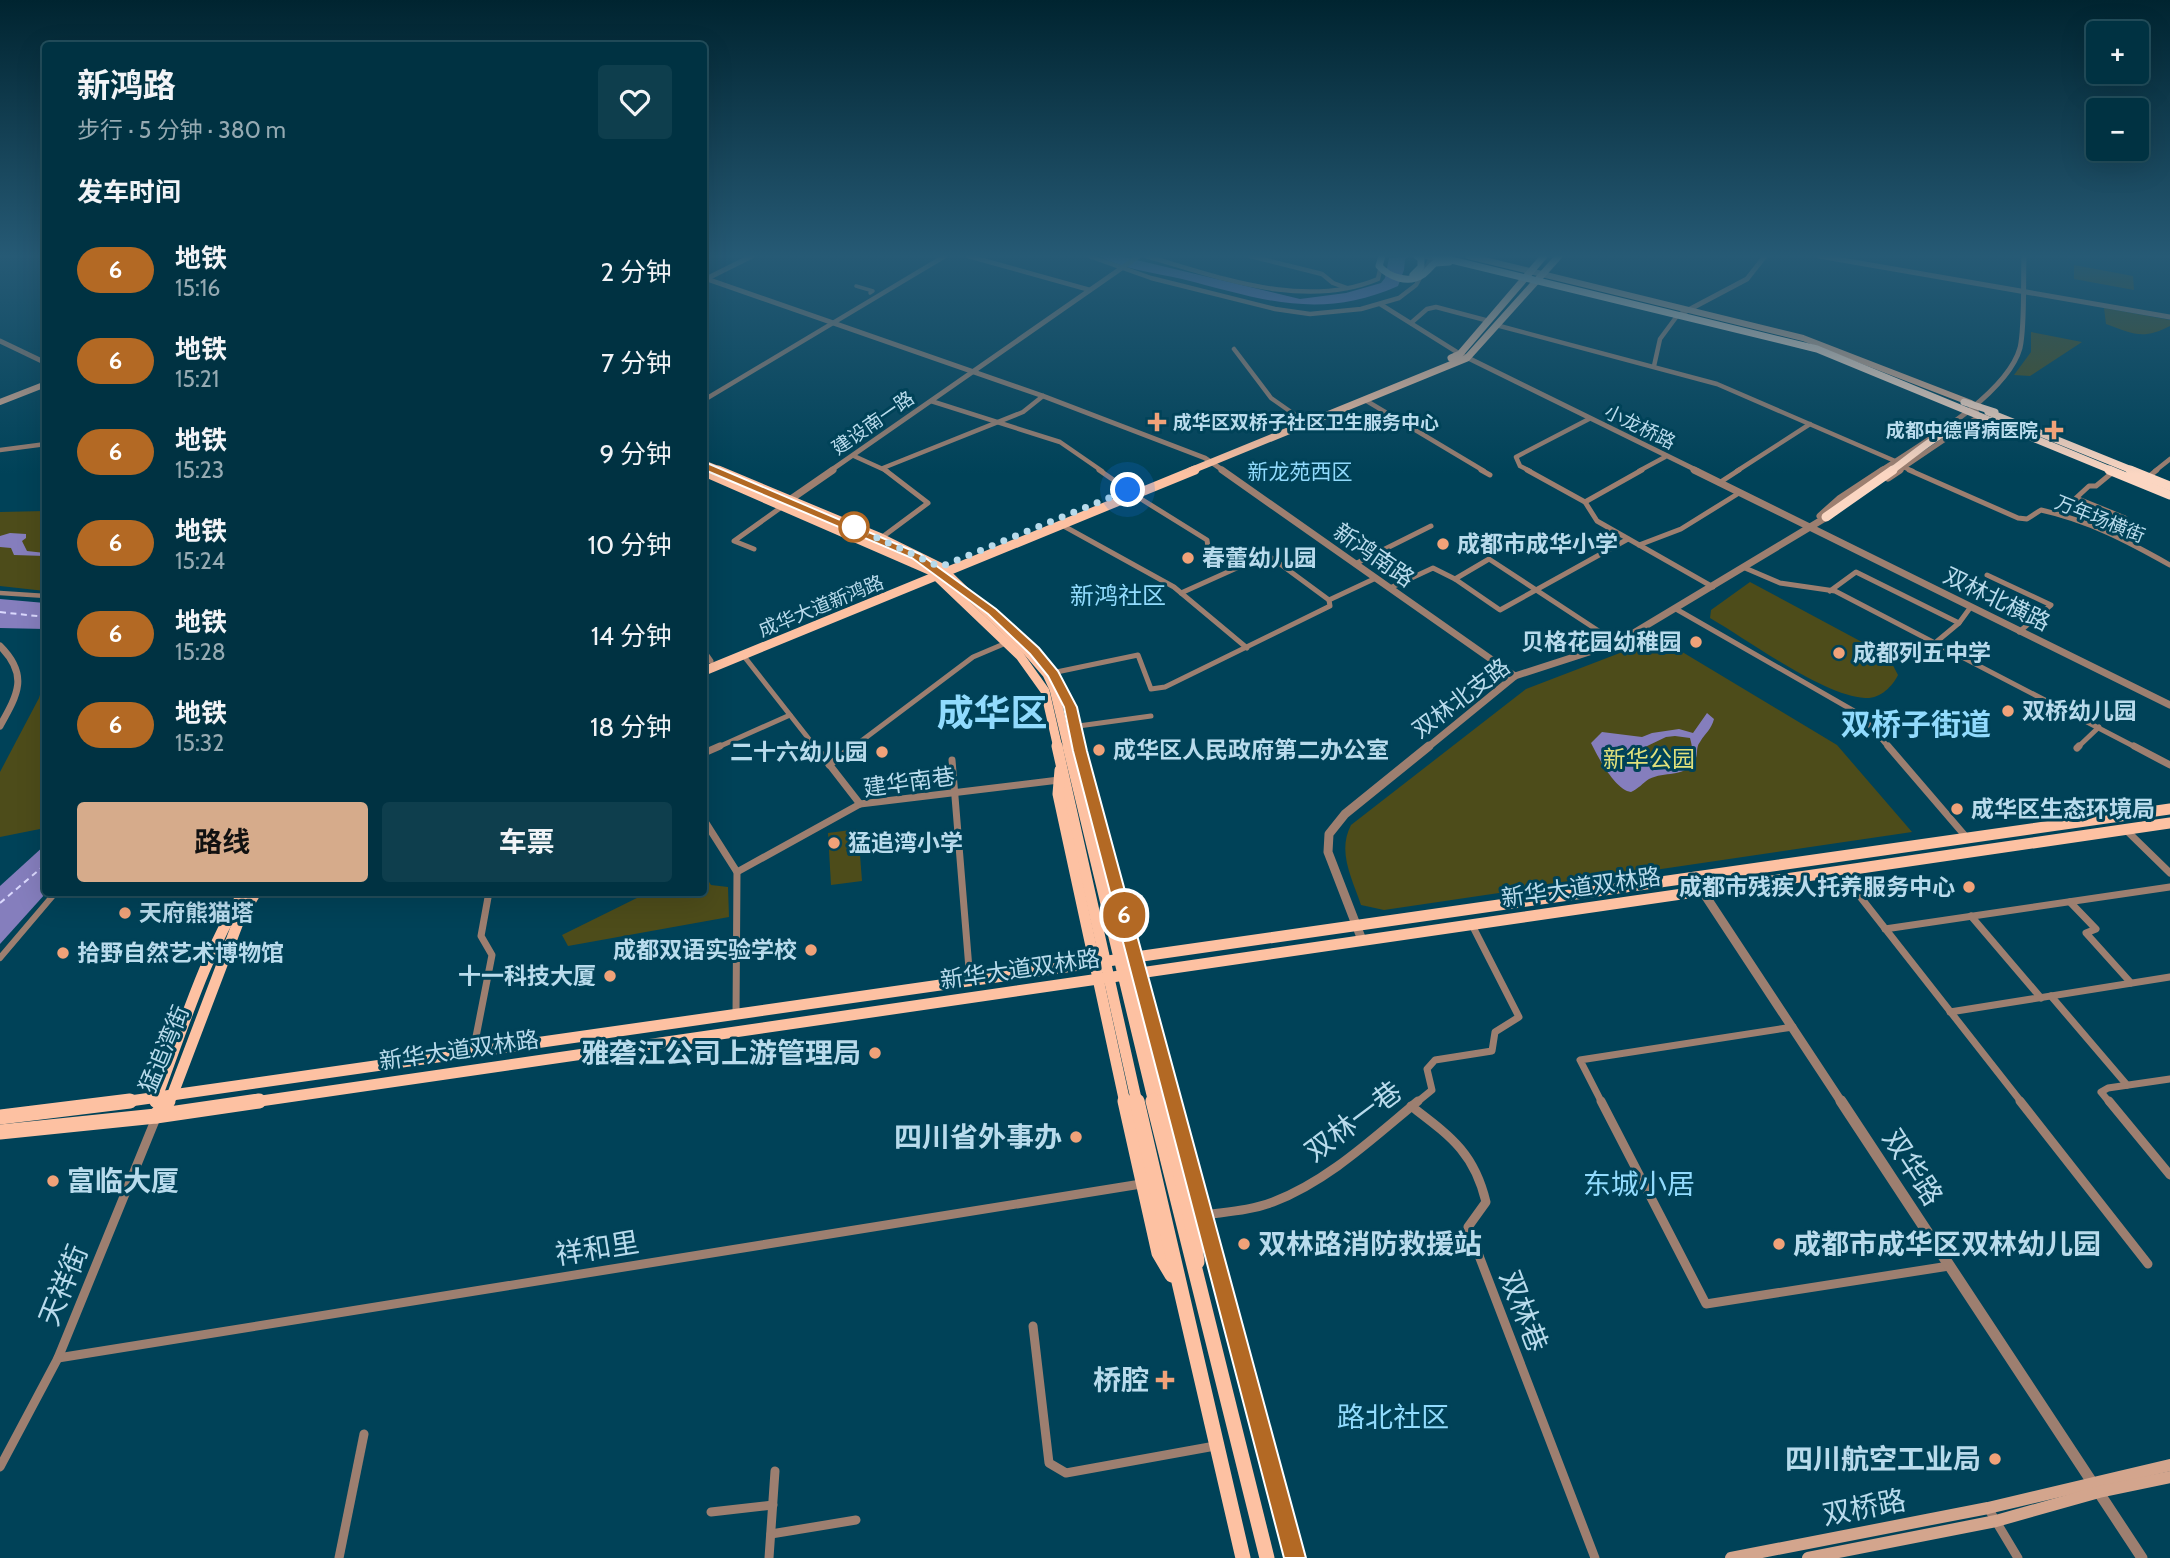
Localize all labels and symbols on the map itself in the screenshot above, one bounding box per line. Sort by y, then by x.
street label: 建设南一路 [827,386,919,460]
street label: 小龙桥路 [1601,400,1679,454]
place label: 成华区双桥子社区卫生服务中心 [1173,411,1439,434]
marker: 成华区双桥子社区卫生服务中心 [1147,412,1167,432]
place label: 成都中德肾病医院 [1886,419,2038,442]
marker: 成都中德肾病医院 [2044,420,2064,440]
district label: 新龙苑西区 [1248,459,1353,484]
your location [1110,472,1145,507]
street label: 万年场横街 [2052,491,2148,547]
unlabelled marker [839,512,869,542]
street label: 新鸿南路 [1328,517,1420,593]
place label: 成都市成华小学 [1457,530,1618,558]
marker: 成都市成华小学 [1435,536,1451,552]
place label: 春蕾幼儿园 [1202,544,1317,572]
marker: 春蕾幼儿园 [1180,550,1196,566]
street label: 双林北横路 [1939,561,2055,637]
street label: 成华大道新鸿路 [755,570,887,642]
district label: 新鸿社区 [1070,581,1166,610]
place label: 贝格花园幼稚园 [1521,628,1682,656]
marker: 贝格花园幼稚园 [1688,634,1704,650]
place label: 成都列五中学 [1853,639,1991,667]
marker: 成都列五中学 [1831,645,1847,661]
street label: 双林北支路 [1407,652,1515,744]
district label: 成华区 [937,690,1048,735]
place label: 双桥幼儿园 [2022,697,2137,725]
marker: 双桥幼儿园 [2000,703,2016,719]
district label: 双桥子街道 [1841,706,1991,743]
place label: 成华区人民政府第二办公室 [1113,736,1389,764]
place label: 二十六幼儿园 [730,738,868,766]
marker: 成华区人民政府第二办公室 [1091,742,1107,758]
marker: 二十六幼儿园 [874,744,890,760]
park label: 新华公园 [1603,745,1695,773]
street label: 建华南巷 [861,762,957,802]
place label: 成华区生态环境局 [1971,795,2155,823]
marker: 成华区生态环境局 [1949,801,1965,817]
place label: 猛追湾小学 [848,829,963,857]
marker: 猛追湾小学 [826,835,842,851]
street label: 新华大道双林路 [1499,862,1663,912]
place label: 成都市残疾人托养服务中心 [1679,873,1955,901]
marker: 成都市残疾人托养服务中心 [1961,879,1977,895]
line badge: 6 [1101,892,1147,938]
place label: 天府熊猫塔 [139,899,254,927]
marker: 天府熊猫塔 [117,905,133,921]
place label: 成都双语实验学校 [613,936,797,964]
place label: 拾野自然艺术博物馆 [77,939,284,967]
marker: 成都双语实验学校 [803,942,819,958]
street label: 新华大道双林路 [938,944,1102,994]
marker: 拾野自然艺术博物馆 [55,945,71,961]
place label: 十一科技大厦 [458,962,596,990]
marker: 十一科技大厦 [602,968,618,984]
street label: 猛追湾街 [133,1001,195,1097]
street label: 新华大道双林路 [377,1025,541,1075]
place label: 雅砻江公司上游管理局 [581,1036,861,1070]
marker: 雅砻江公司上游管理局 [867,1045,883,1061]
street label: 双林一巷 [1298,1074,1408,1168]
place label: 四川省外事办 [894,1120,1062,1154]
street label: 双华路 [1876,1123,1950,1211]
marker: 四川省外事办 [1068,1129,1084,1145]
place label: 富临大厦 [67,1164,179,1198]
district label: 东城小居 [1583,1167,1695,1201]
marker: 富临大厦 [45,1173,61,1189]
street label: 祥和里 [553,1225,641,1271]
place label: 双林路消防救援站 [1258,1227,1482,1261]
place label: 成都市成华区双林幼儿园 [1793,1227,2101,1261]
marker: 双林路消防救援站 [1236,1236,1252,1252]
marker: 成都市成华区双林幼儿园 [1771,1236,1787,1252]
street label: 天祥街 [32,1240,94,1330]
street label: 双林巷 [1493,1266,1555,1356]
place label: 桥腔 [1093,1363,1149,1397]
marker: 桥腔 [1155,1370,1175,1390]
district label: 路北社区 [1337,1400,1449,1434]
place label: 四川航空工业局 [1785,1442,1981,1476]
marker: 四川航空工业局 [1987,1451,2003,1467]
street label: 双桥路 [1820,1482,1908,1532]

